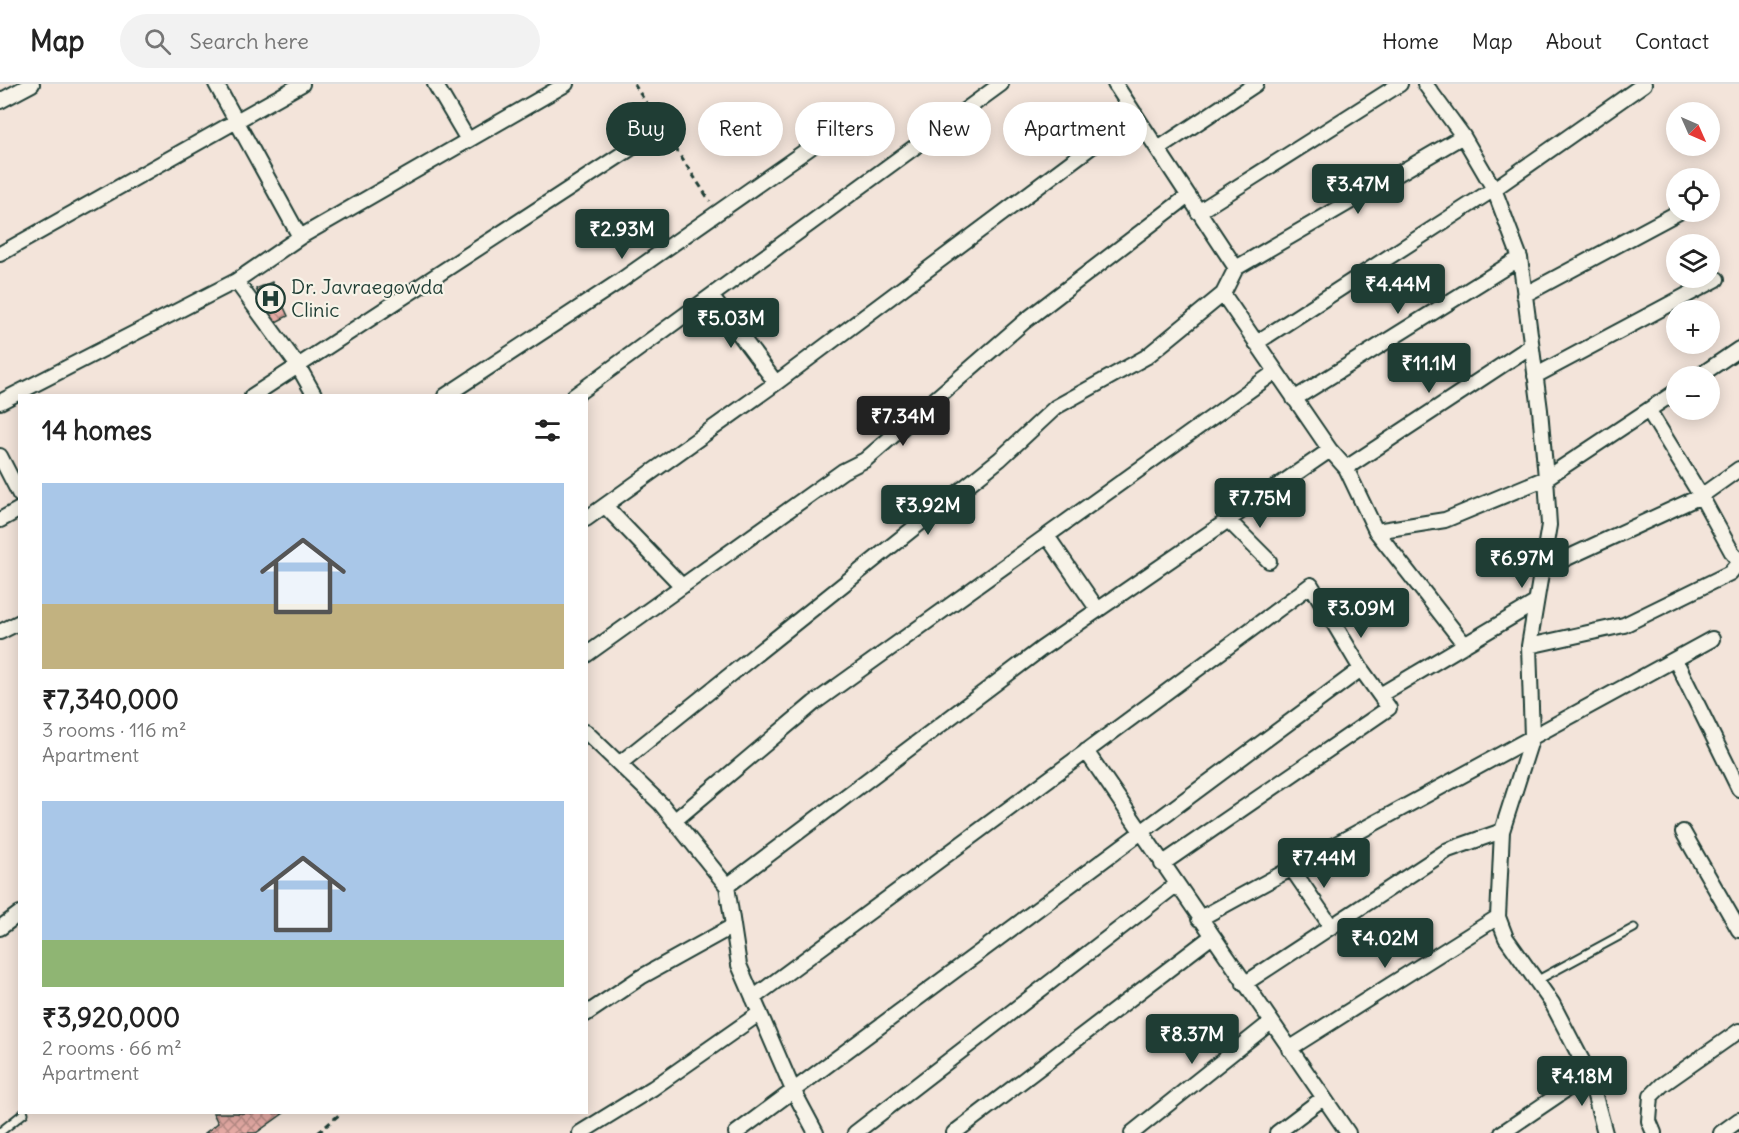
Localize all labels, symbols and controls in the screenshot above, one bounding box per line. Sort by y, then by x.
search box [120,14,540,68]
text: Map [30,23,84,59]
icon: search [141,25,174,58]
text: Search here [189,27,309,55]
text: Home [1382,28,1439,55]
text: Map [1472,28,1513,55]
text: About [1546,28,1602,55]
text: Contact [1635,28,1709,55]
chip: Buy [606,102,686,156]
chip: Rent [698,102,783,156]
chip: Filters [795,102,895,156]
chip: New [907,102,991,156]
chip: Apartment [1003,102,1147,156]
north arrow [1666,102,1720,156]
map controls [1666,102,1720,420]
pin: ₹3.47M [1309,164,1407,215]
button: locate [1666,168,1720,222]
text: ₹3.47M [1326,171,1390,196]
pin: ₹2.93M [573,209,671,260]
text: ₹2.93M [589,216,655,241]
button: layers [1666,234,1720,288]
pin: ₹4.44M [1349,264,1447,315]
text: ₹4.44M [1365,271,1431,296]
place label: Dr. Javraegowda Clinic [291,274,444,322]
hospital icon: Dr. Javraegowda Clinic [254,282,286,314]
pin: ₹5.03M [682,298,780,349]
button: + [1666,300,1720,354]
text: ₹5.03M [697,305,765,330]
pin: ₹11.1M [1380,343,1478,394]
text: ₹11.1M [1402,350,1456,375]
button: − [1666,366,1720,420]
pin: ₹7.34M [854,396,952,447]
text: ₹7.34M [871,403,935,428]
text: 14 homes [42,414,152,447]
icon: filters [531,414,564,447]
pin: ₹7.75M [1211,478,1309,529]
pin: ₹3.92M [879,485,977,536]
text: ₹7.75M [1229,485,1291,510]
text: ₹3.92M [895,492,961,517]
icon: home [249,522,357,630]
pin: ₹6.97M [1473,538,1571,589]
text: ₹6.97M [1490,545,1554,570]
pin: ₹3.09M [1312,588,1410,639]
text: ₹3.09M [1327,595,1395,620]
text: ₹7,340,000 [42,683,179,716]
text: 3 rooms · 116 m² [42,717,186,742]
text: Apartment [42,742,139,767]
pin: ₹7.44M [1275,838,1373,889]
icon: home [249,840,357,948]
text: ₹7.44M [1292,845,1356,870]
pin: ₹4.02M [1336,918,1434,969]
text: ₹4.02M [1351,925,1419,950]
text: ₹3,920,000 [42,1001,180,1034]
pin: ₹8.37M [1143,1014,1241,1065]
text: ₹8.37M [1160,1021,1224,1046]
text: 2 rooms · 66 m² [42,1035,182,1060]
pin: ₹4.18M [1533,1056,1631,1107]
text: Apartment [42,1060,139,1085]
text: ₹4.18M [1551,1063,1613,1088]

